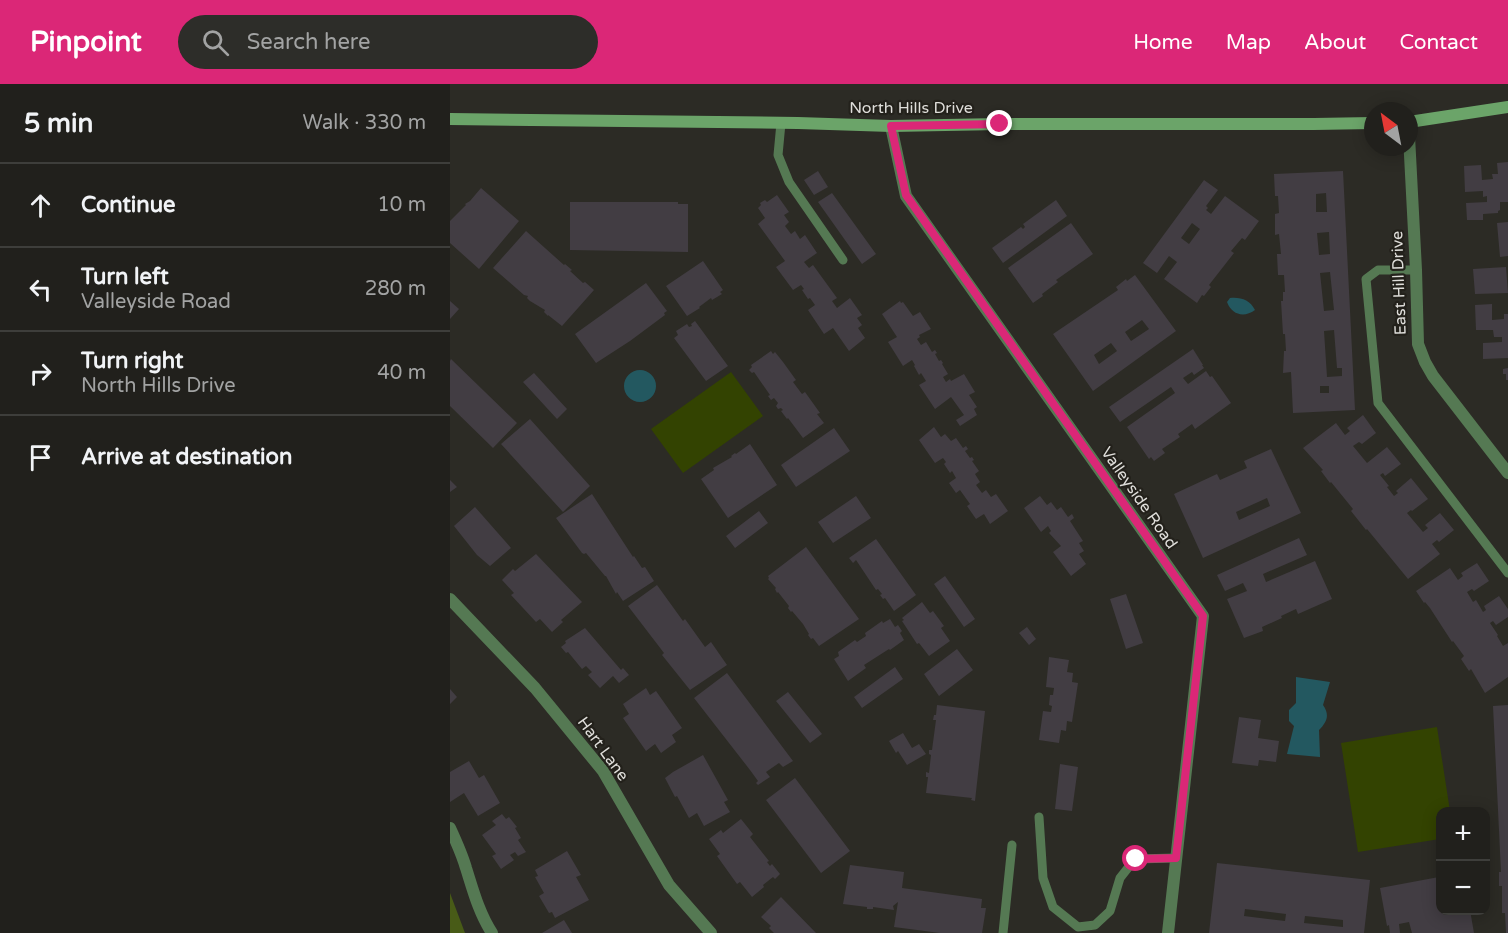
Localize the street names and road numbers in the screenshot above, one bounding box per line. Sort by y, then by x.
street label: North Hills Drive [849,98,973,118]
street label: East Hill Drive [1387,230,1411,336]
street label: Valleyside Road [1096,443,1182,553]
street label: Hart Lane [573,713,633,785]

